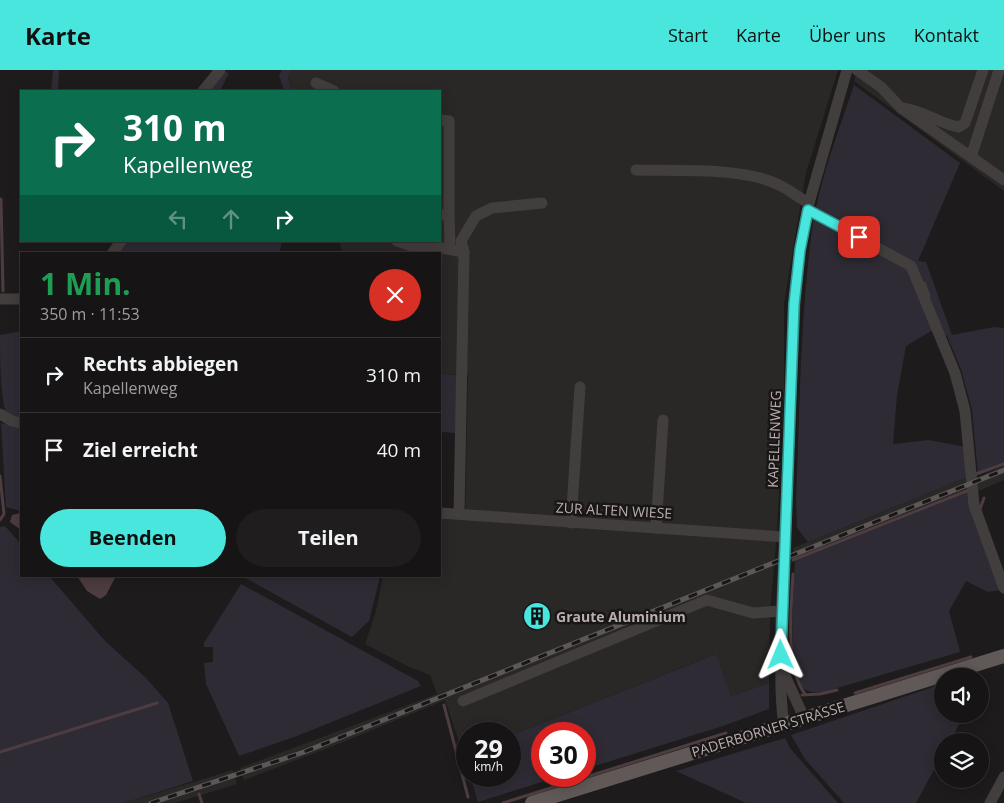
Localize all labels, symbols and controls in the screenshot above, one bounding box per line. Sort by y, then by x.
text: Karte [25,19,91,52]
text: Start [668,23,708,47]
text: Karte [736,23,781,47]
text: Über uns [809,23,886,47]
text: Kontakt [914,23,979,47]
text: 310 m [123,104,227,151]
icon: right [40,110,105,175]
text: Kapellenweg [123,149,253,179]
icon: left [164,205,192,233]
icon: ahead [217,205,245,233]
icon: right [270,205,298,233]
pin [838,216,880,258]
icon: arrive [845,223,873,251]
text: 1 Min. [40,263,131,304]
button: close [369,269,421,321]
text: 350 m · 11:53 [40,303,140,325]
text: Rechts abbiegen [83,351,239,377]
icon: right [40,361,68,389]
text: 310 m [366,362,421,388]
text: Kapellenweg [83,377,177,399]
street label: KAPELLENWEG [763,390,785,488]
icon: arrive [40,436,68,464]
text: Ziel erreicht [83,437,198,463]
text: 40 m [377,437,421,463]
street label: ZUR ALTEN WIESE [555,497,673,523]
button: Beenden [40,509,226,567]
button: Teilen [236,509,421,567]
building icon: Graute Aluminium [522,601,552,631]
place label: Graute Aluminium [556,607,686,626]
position arrow [754,628,806,680]
map controls [934,668,989,788]
button: sound [934,668,989,723]
street label: PADERBORNER STRASSE [689,697,847,761]
speed limit sign: 30 [531,722,596,787]
text: 29 [474,731,503,765]
button: layers [934,733,989,788]
text: km/h [474,758,503,775]

